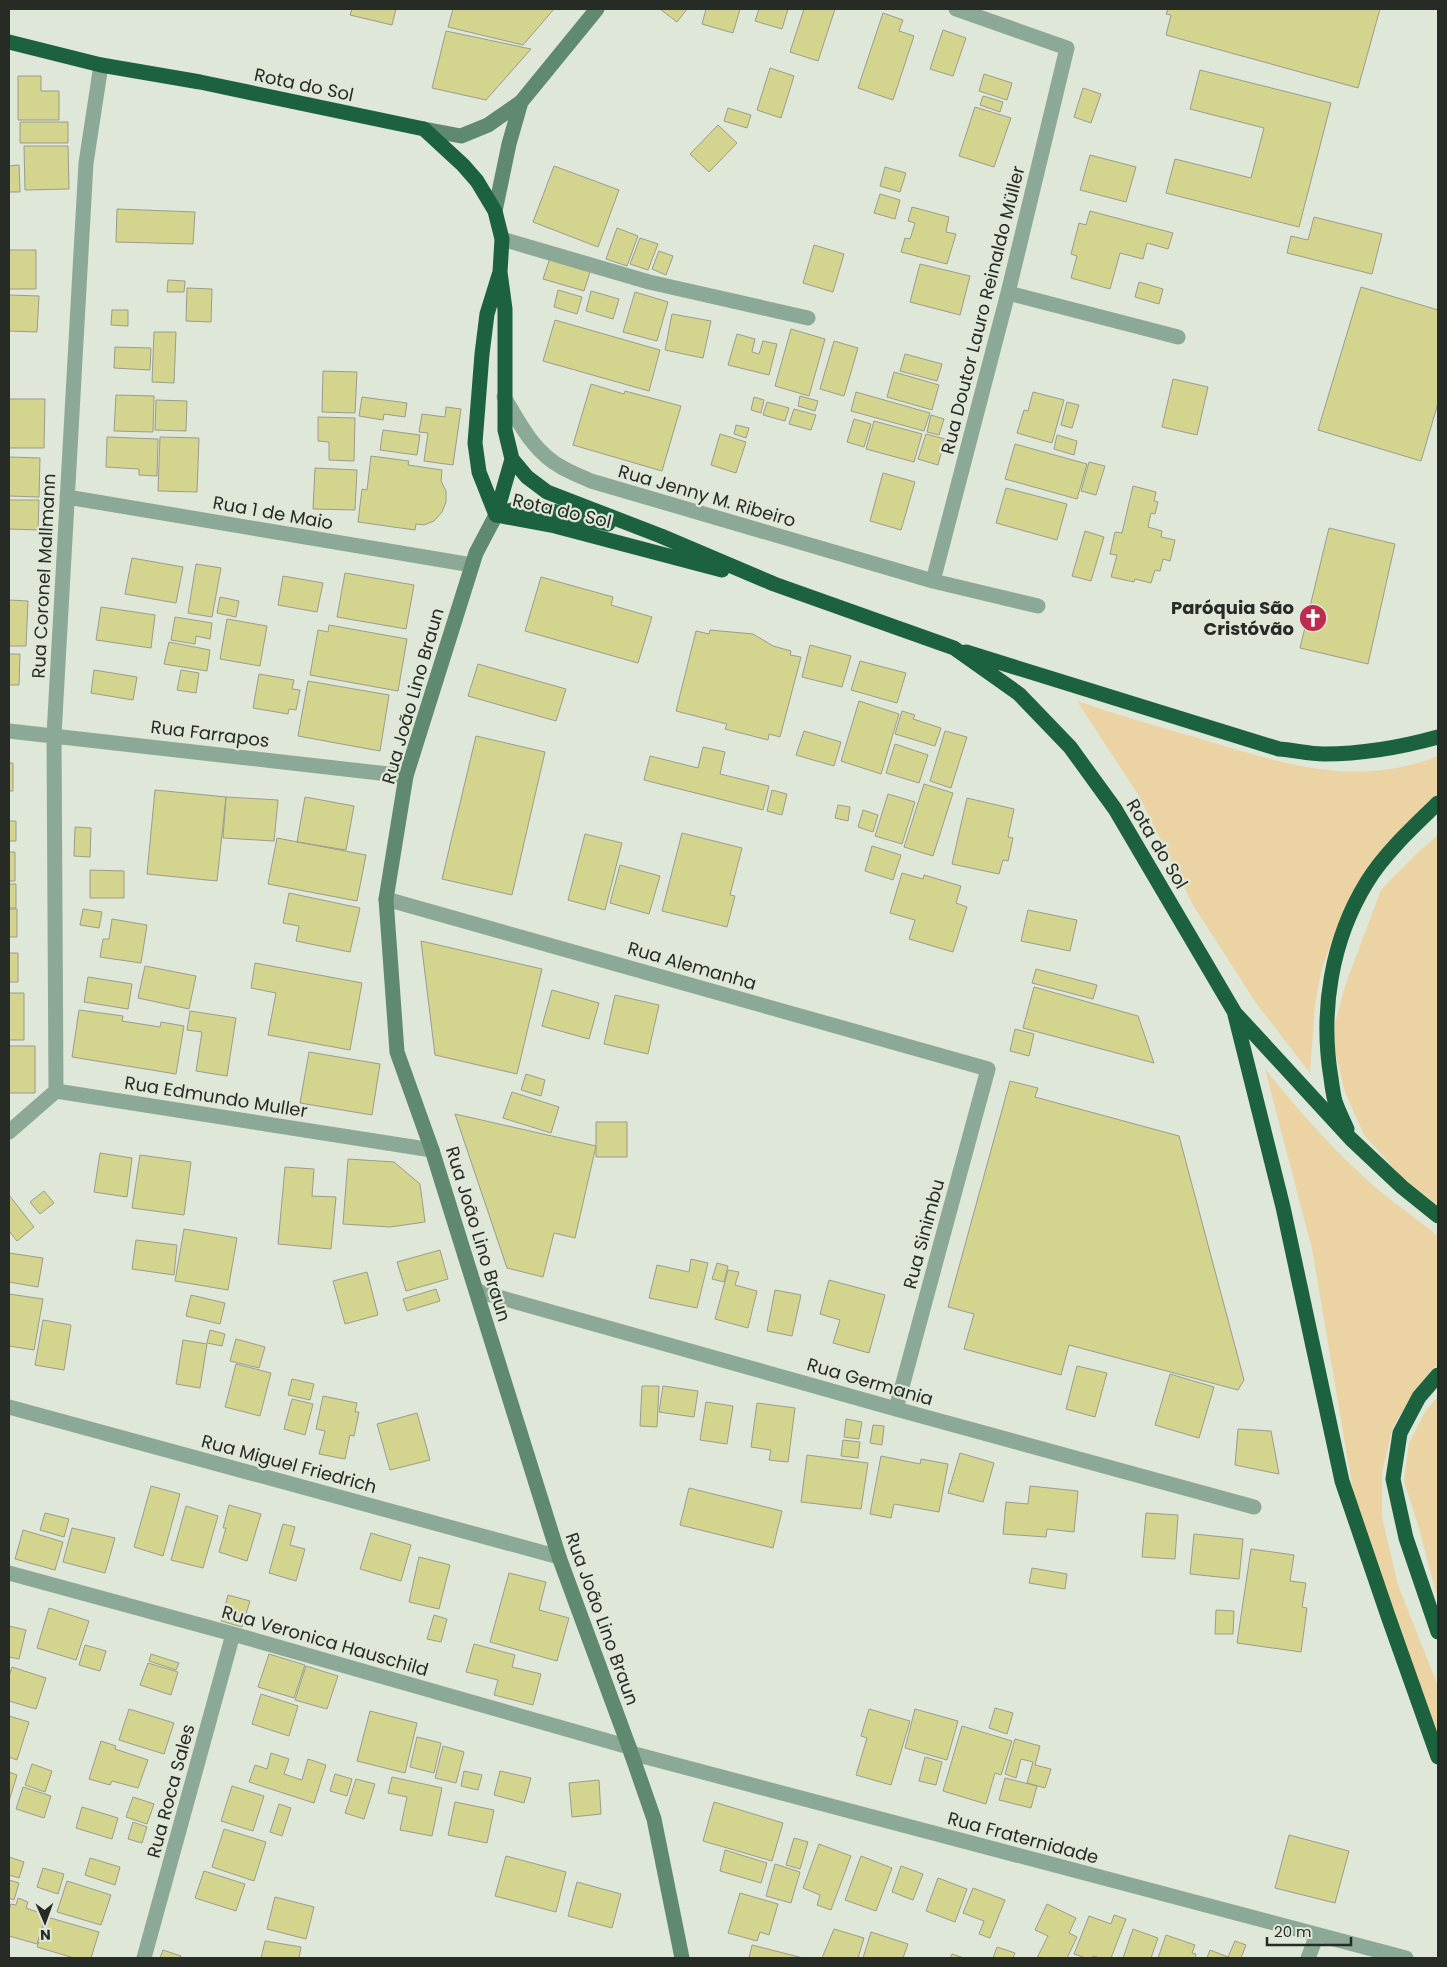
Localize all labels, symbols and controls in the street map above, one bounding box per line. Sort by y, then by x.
street label: Rota do Sol [252,62,356,107]
street label: Rua Doutor Lauro Reinaldo Müller [935,163,1031,457]
street label: Rua Jenny M. Ribeiro [615,458,799,533]
street label: Rua Coronel Mallmann [26,473,61,679]
street label: Rota do Sol [510,487,614,534]
street label: Rua 1 de Maio [211,490,335,535]
place label: Paróquia São Cristóvão [1171,595,1294,641]
church icon: Paróquia São Cristóvão [1298,603,1328,633]
street label: Rua João Lino Braun [375,605,450,787]
street label: Rua Farrapos [149,714,271,753]
street label: Rota do Sol [1121,794,1194,893]
street label: Rua Alemanha [625,935,760,996]
street label: Rua Edmundo Muller [123,1070,310,1123]
street label: Rua João Lino Braun [440,1143,517,1325]
street label: Rua Sinimbu [897,1176,950,1291]
street label: Rua Germania [804,1352,936,1411]
street label: Rua Miguel Friedrich [199,1428,380,1499]
street label: Rua João Lino Braun [560,1529,645,1709]
street label: Rua Veronica Hauschild [219,1599,431,1682]
street label: Rua Roca Sales [141,1721,200,1861]
street label: Rua Fraternidade [945,1805,1101,1870]
north arrow [20,1897,70,1947]
scale bar [1267,1914,1351,1946]
text: 20 m [1274,1921,1312,1942]
text: N [40,1925,51,1945]

